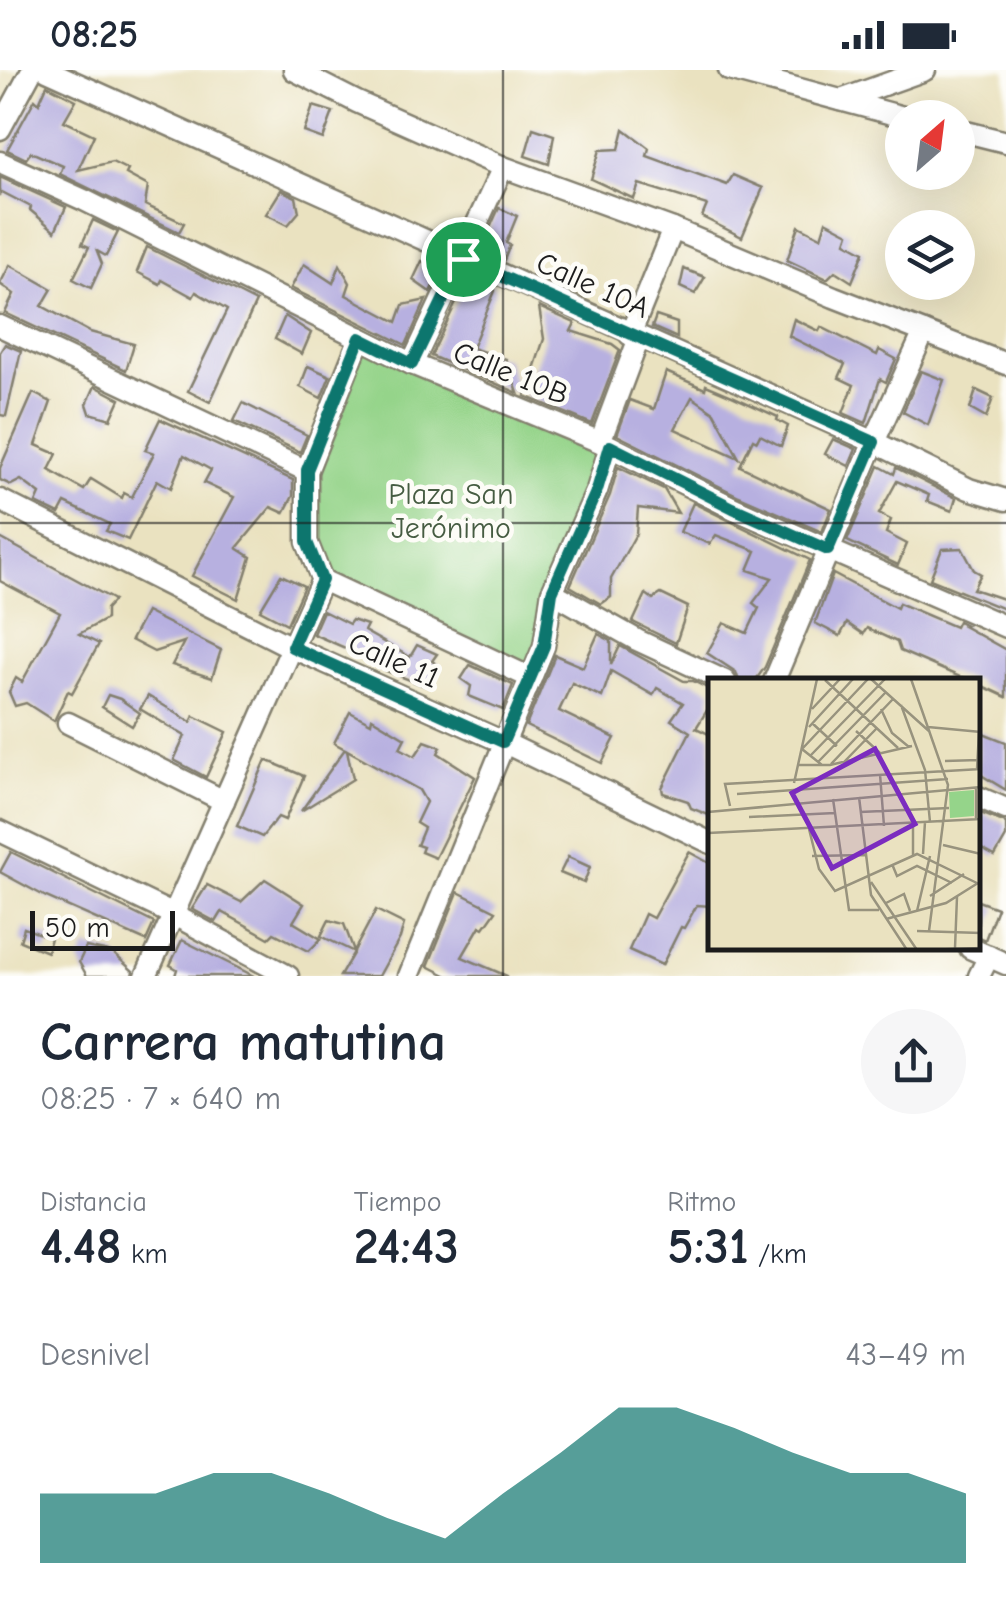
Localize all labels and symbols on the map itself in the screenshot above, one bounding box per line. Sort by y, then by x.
north arrow [885,100,975,190]
pin [421,217,506,302]
street label: Calle 10A [531,245,655,326]
street label: Calle 10B [448,335,573,412]
park label: Plaza San Jerónimo [388,477,514,546]
street label: Calle 11 [343,625,445,696]
inset map [708,678,981,951]
scale bar [30,906,175,950]

